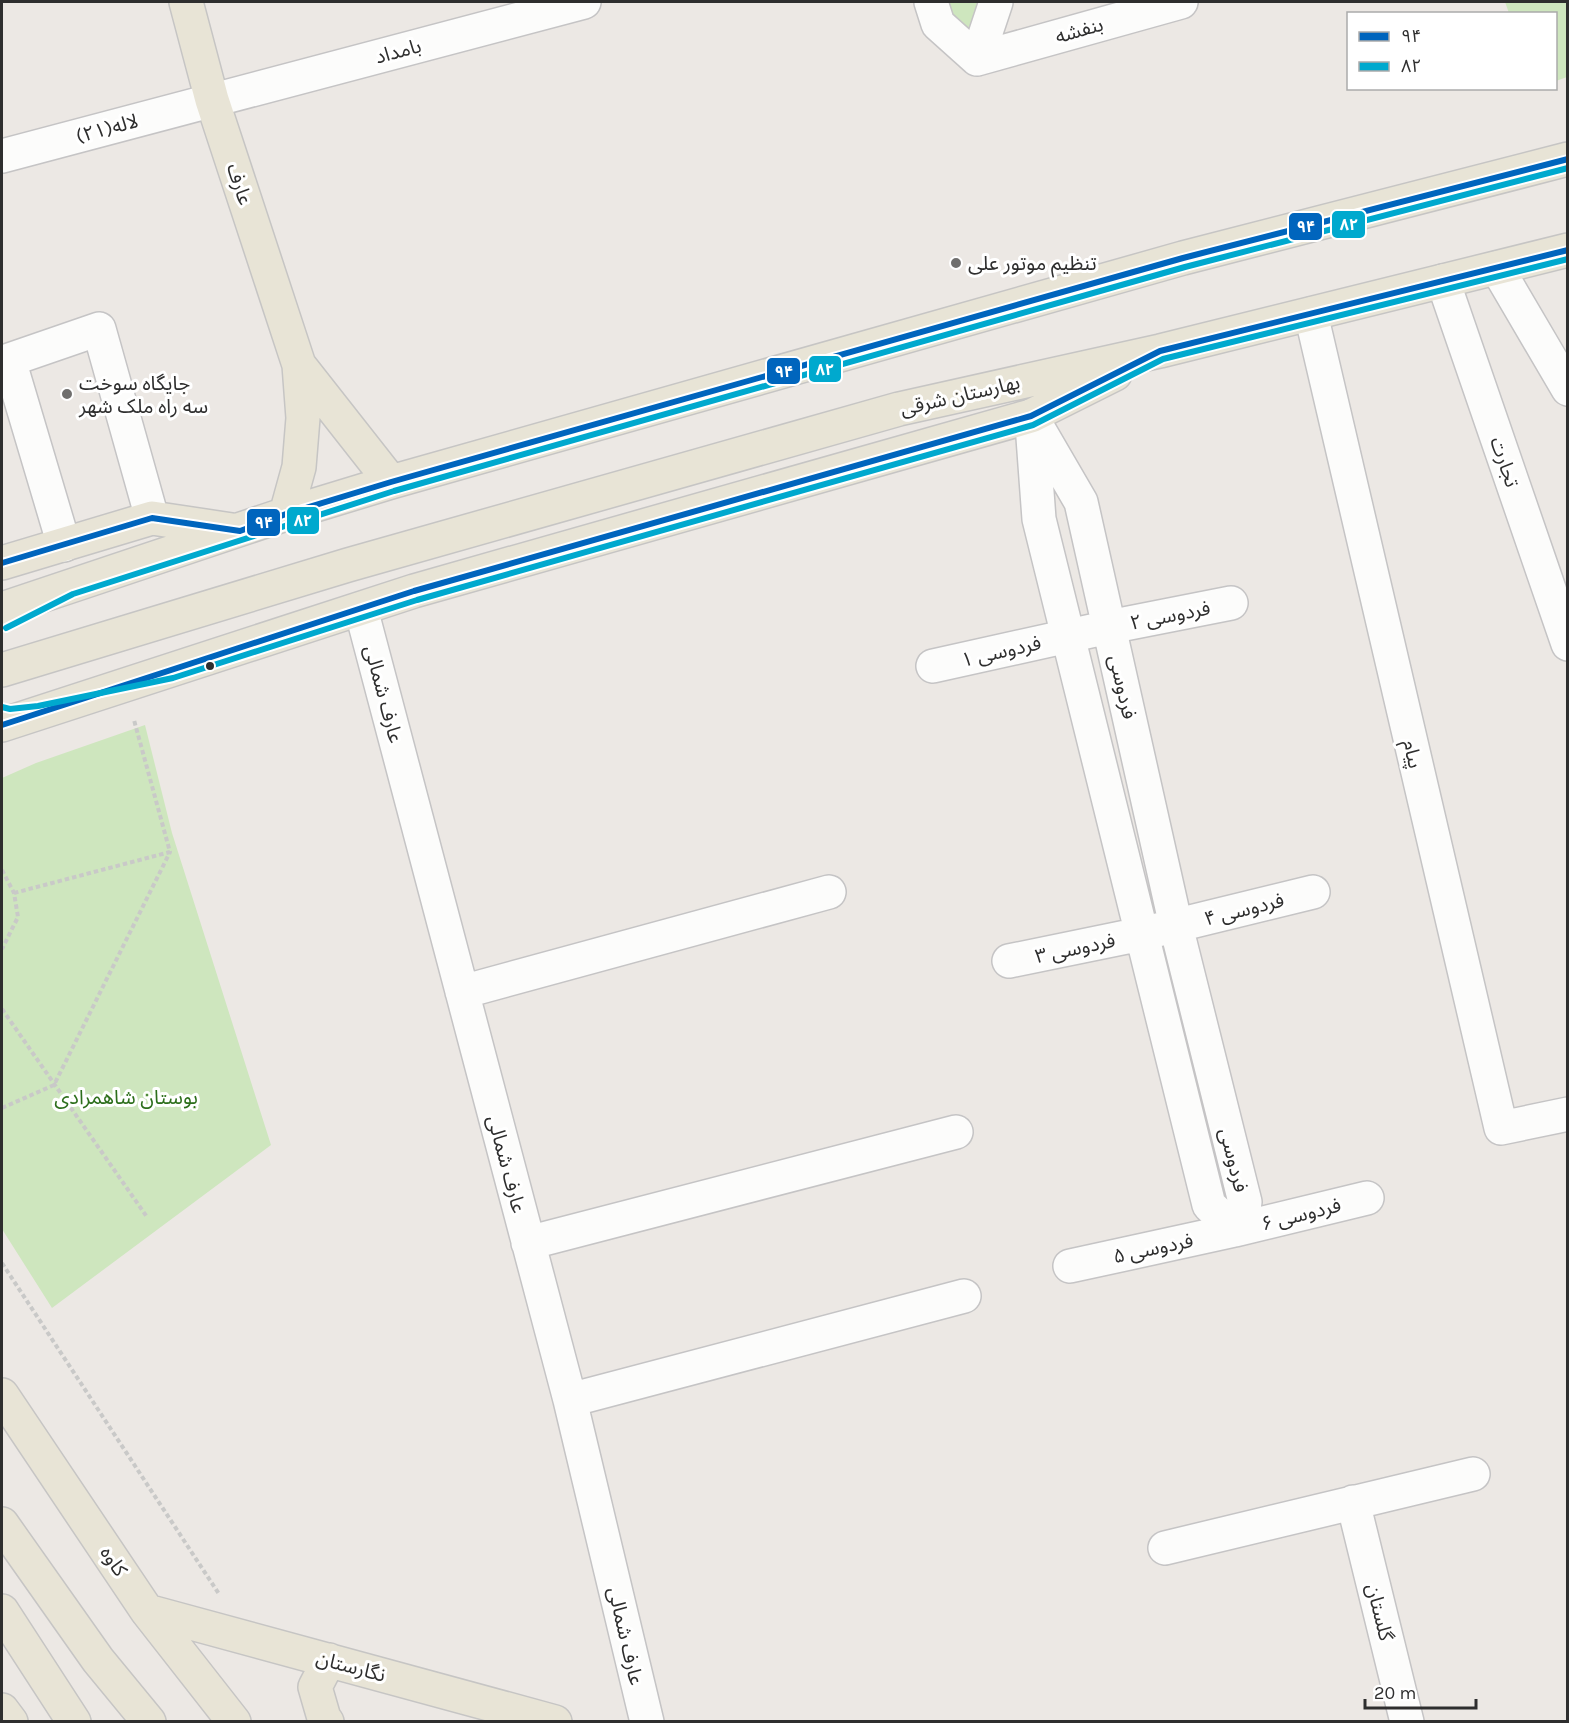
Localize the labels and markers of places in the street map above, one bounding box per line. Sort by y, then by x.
place label: تنظیم موتور علی [968,252,1097,278]
marker: تنظیم موتور علی [949,256,963,270]
place label: جایگاه سوخت سه راه ملک شهر [78,372,208,418]
marker: جایگاه سوخت سه راه ملک شهر [60,387,74,401]
unlabelled marker [204,660,216,672]

